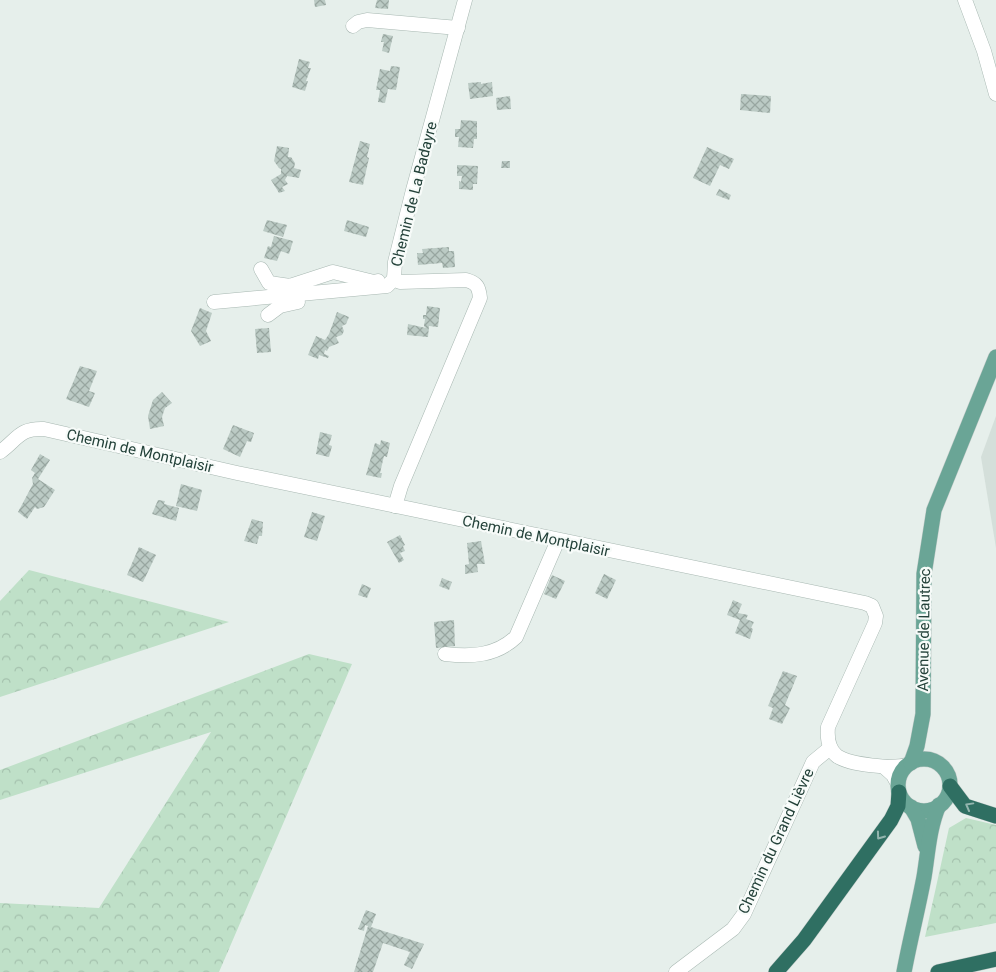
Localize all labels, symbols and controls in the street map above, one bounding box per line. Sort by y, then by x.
street label: Chemin de La Badayre [387,120,441,268]
street label: Chemin de Montplaisir [65,425,215,477]
street label: Chemin de Montplaisir [461,512,611,560]
street label: Avenue de Lautrec [914,568,934,692]
street label: Chemin du Grand Lièvre [734,765,818,917]
one-way arrow [966,802,975,812]
one-way arrow [877,830,886,840]

